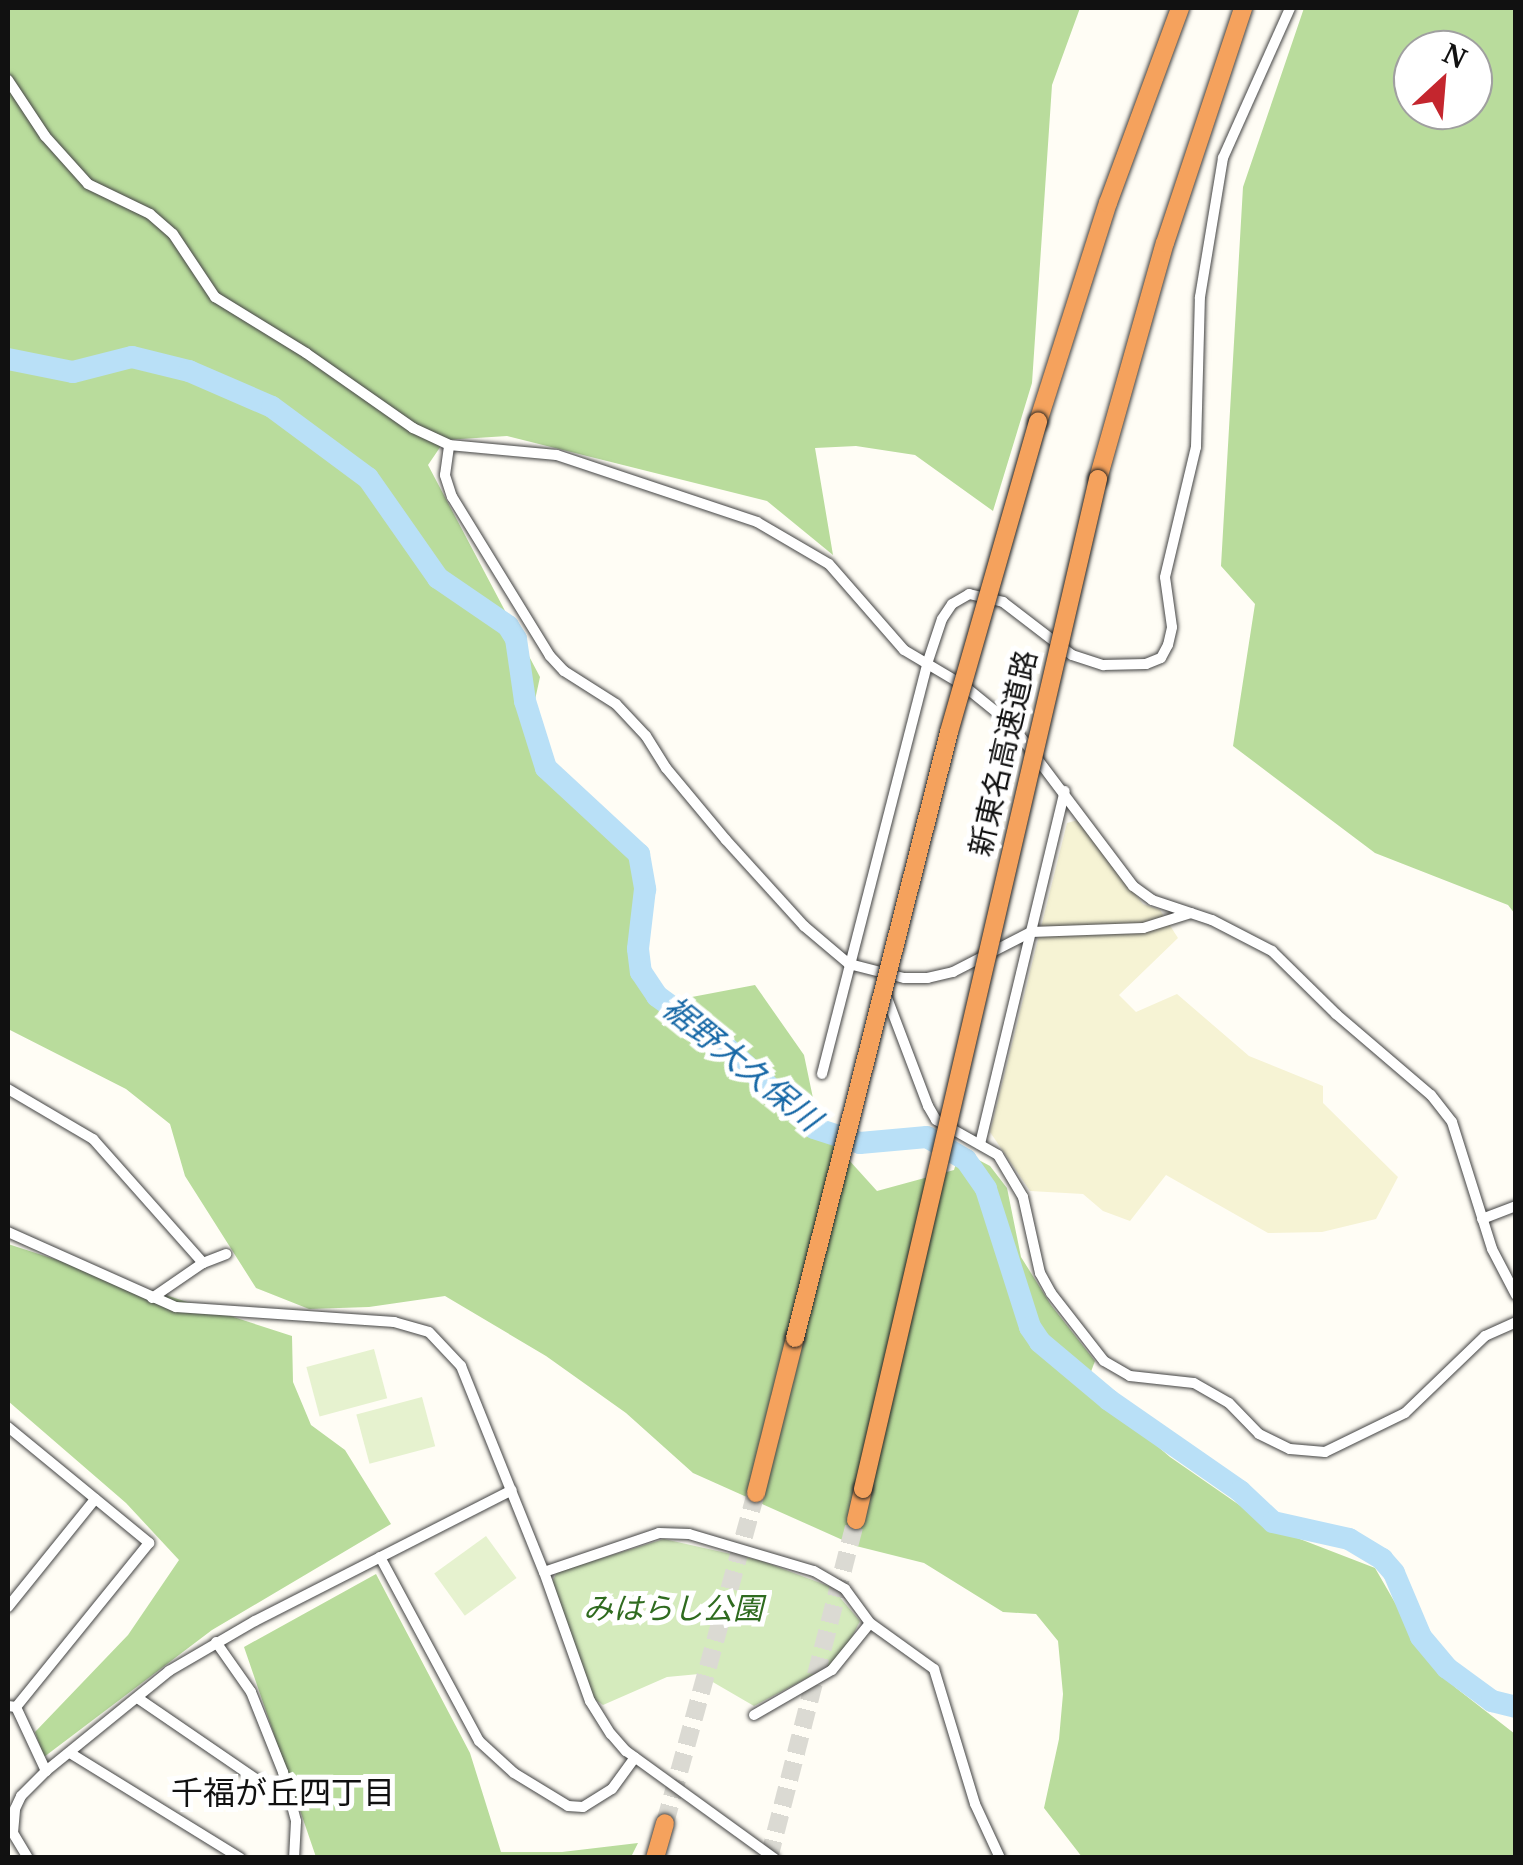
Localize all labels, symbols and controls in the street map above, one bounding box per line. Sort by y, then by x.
north arrow [1393,30,1493,130]
text: N [1437,33,1474,77]
street label: 新東名高速道路 [962,647,1044,859]
water label: 裾野大久保川 [655,988,829,1138]
park label: みはらし公園 [583,1590,763,1626]
district label: 千福が丘四丁目 [171,1773,395,1811]

